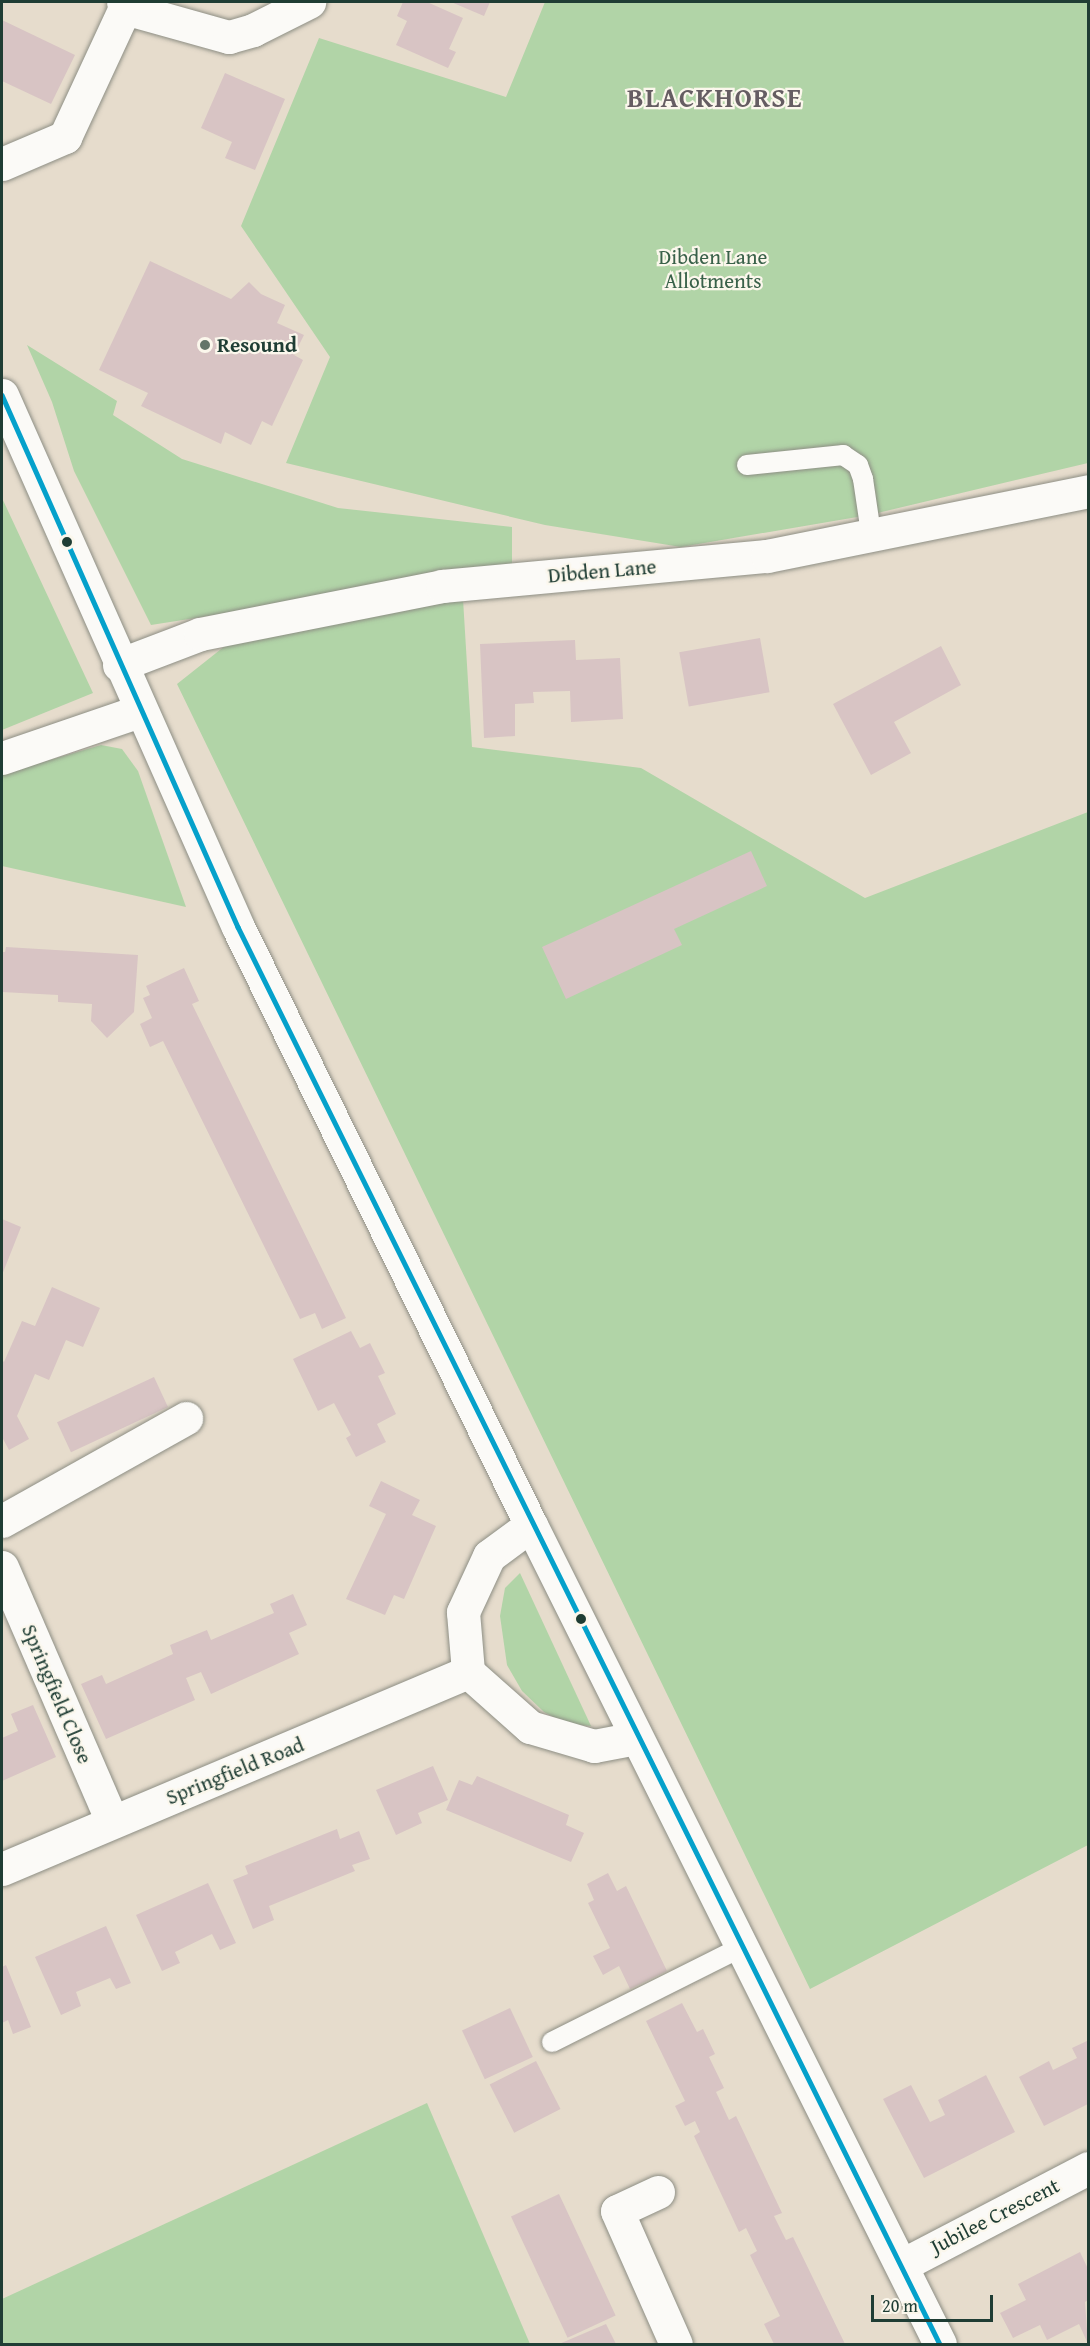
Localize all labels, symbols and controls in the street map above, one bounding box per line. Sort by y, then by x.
district label: BLACKHORSE [627,82,803,114]
park label: Dibden Lane Allotments [659,244,767,294]
place label: Resound [217,332,297,358]
marker: Resound [198,338,212,352]
unlabelled marker [61,536,73,548]
street label: Dibden Lane [547,554,657,588]
unlabelled marker [575,1613,587,1625]
street label: Springfield Close [16,1621,98,1767]
street label: Springfield Road [162,1732,308,1810]
street label: Jubilee Crescent [926,2173,1064,2259]
scale bar [874,2283,996,2321]
text: 20 m [882,2292,918,2319]

